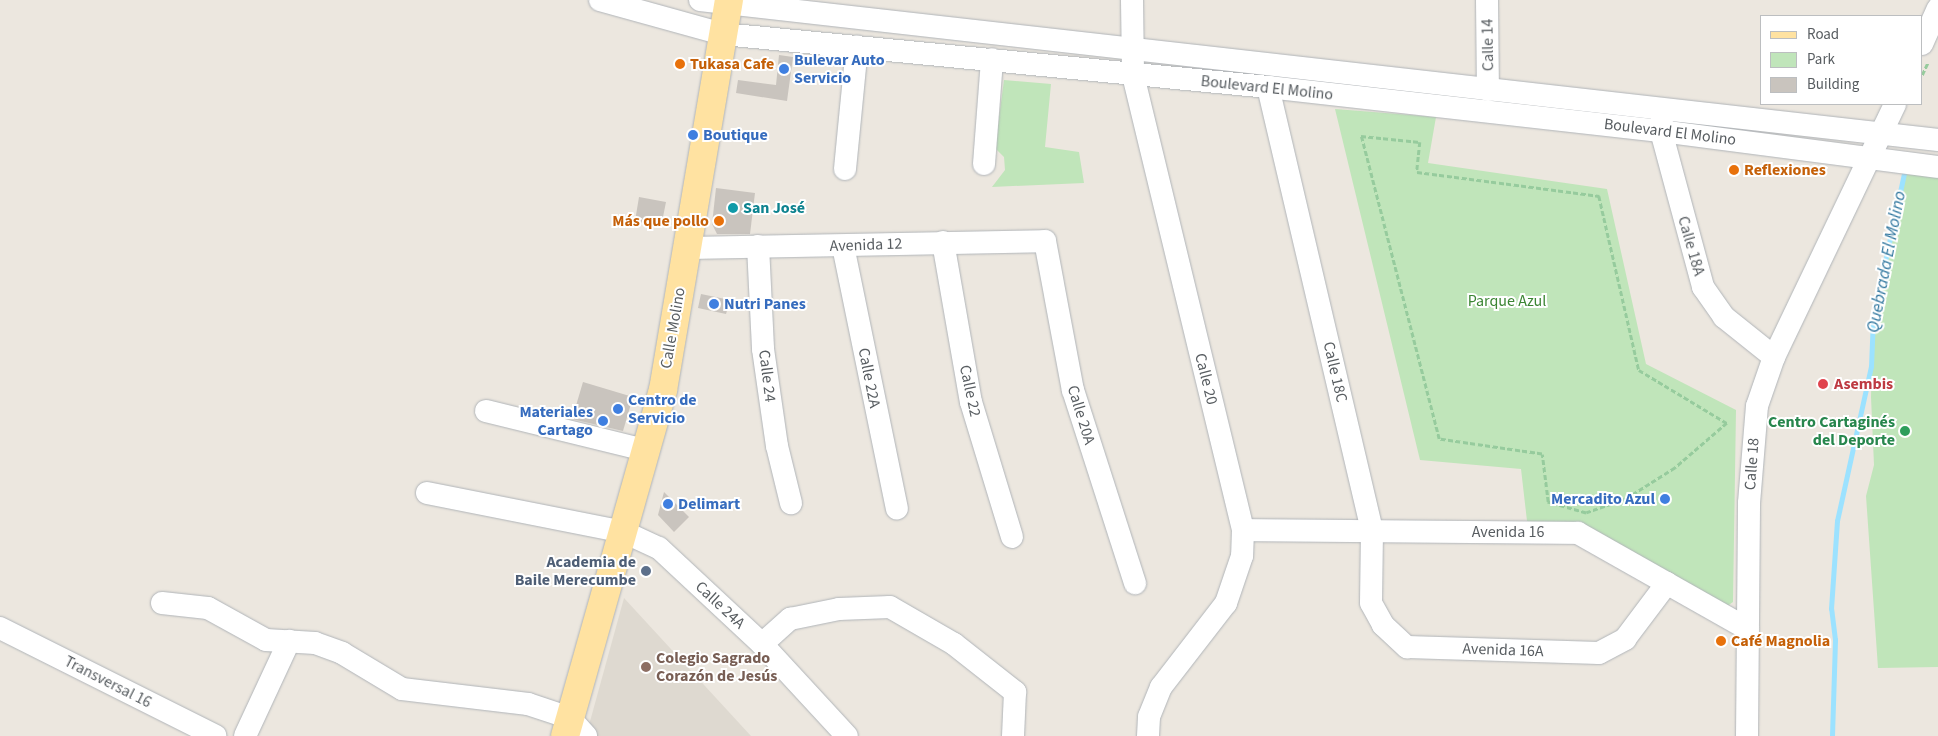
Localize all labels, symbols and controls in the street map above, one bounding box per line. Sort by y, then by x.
legend [1760,15,1923,105]
street label: Calle 14 [1478,19,1498,71]
text: Road [1807,24,1839,45]
text: Park [1807,49,1835,70]
place label: Bulevar Auto Servicio [794,50,885,88]
place label: Tukasa Cafe [690,54,774,74]
marker: Tukasa Cafe [674,58,686,70]
marker: Bulevar Auto Servicio [778,63,790,75]
street label: Boulevard El Molino [1200,72,1334,104]
text: Building [1807,74,1859,95]
street label: Boulevard El Molino [1603,114,1737,150]
place label: Boutique [703,125,768,145]
marker: Boutique [687,129,699,141]
place label: Reflexiones [1744,160,1826,180]
marker: Reflexiones [1728,164,1740,176]
water label: Quebrada El Molino [1863,189,1911,335]
place label: San José [743,198,805,218]
marker: San José [727,202,739,214]
place label: Más que pollo [612,211,709,231]
street label: Calle 18A [1673,214,1709,278]
marker: Más que pollo [713,215,725,227]
street label: Avenida 12 [829,234,903,256]
street label: Calle Molino [656,286,690,370]
park label: Parque Azul [1468,291,1546,311]
place label: Nutri Panes [724,294,806,314]
marker: Nutri Panes [708,298,720,310]
street label: Calle 18C [1319,340,1351,404]
street label: Calle 22A [854,346,884,410]
street label: Calle 24 [754,349,780,403]
street label: Calle 20 [1190,351,1222,407]
street label: Calle 22 [955,363,985,419]
place label: Asembis [1834,374,1893,394]
marker: Asembis [1816,377,1830,391]
street label: Calle 20A [1063,383,1099,447]
place label: Centro de Servicio [628,390,697,428]
place label: Materiales Cartago [519,402,593,440]
marker: Centro de Servicio [612,403,624,415]
place label: Centro Cartaginés del Deporte [1768,412,1895,450]
marker: Materiales Cartago [597,415,609,427]
marker: Centro Cartaginés del Deporte [1899,425,1911,437]
street label: Calle 18 [1741,437,1763,491]
place label: Mercadito Azul [1551,489,1655,509]
marker: Mercadito Azul [1659,493,1671,505]
place label: Delimart [678,494,740,514]
marker: Delimart [662,498,674,510]
street label: Avenida 16 [1472,522,1544,542]
place label: Academia de Baile Merecumbe [515,552,636,590]
marker: Academia de Baile Merecumbe [640,565,652,577]
street label: Calle 24A [691,577,749,633]
place label: Café Magnolia [1731,631,1830,651]
marker: Café Magnolia [1715,635,1727,647]
street label: Avenida 16A [1462,639,1544,661]
place label: Colegio Sagrado Corazón de Jesús [656,648,777,686]
street label: Transversal 16 [61,652,155,712]
marker: Colegio Sagrado Corazón de Jesús [640,661,652,673]

